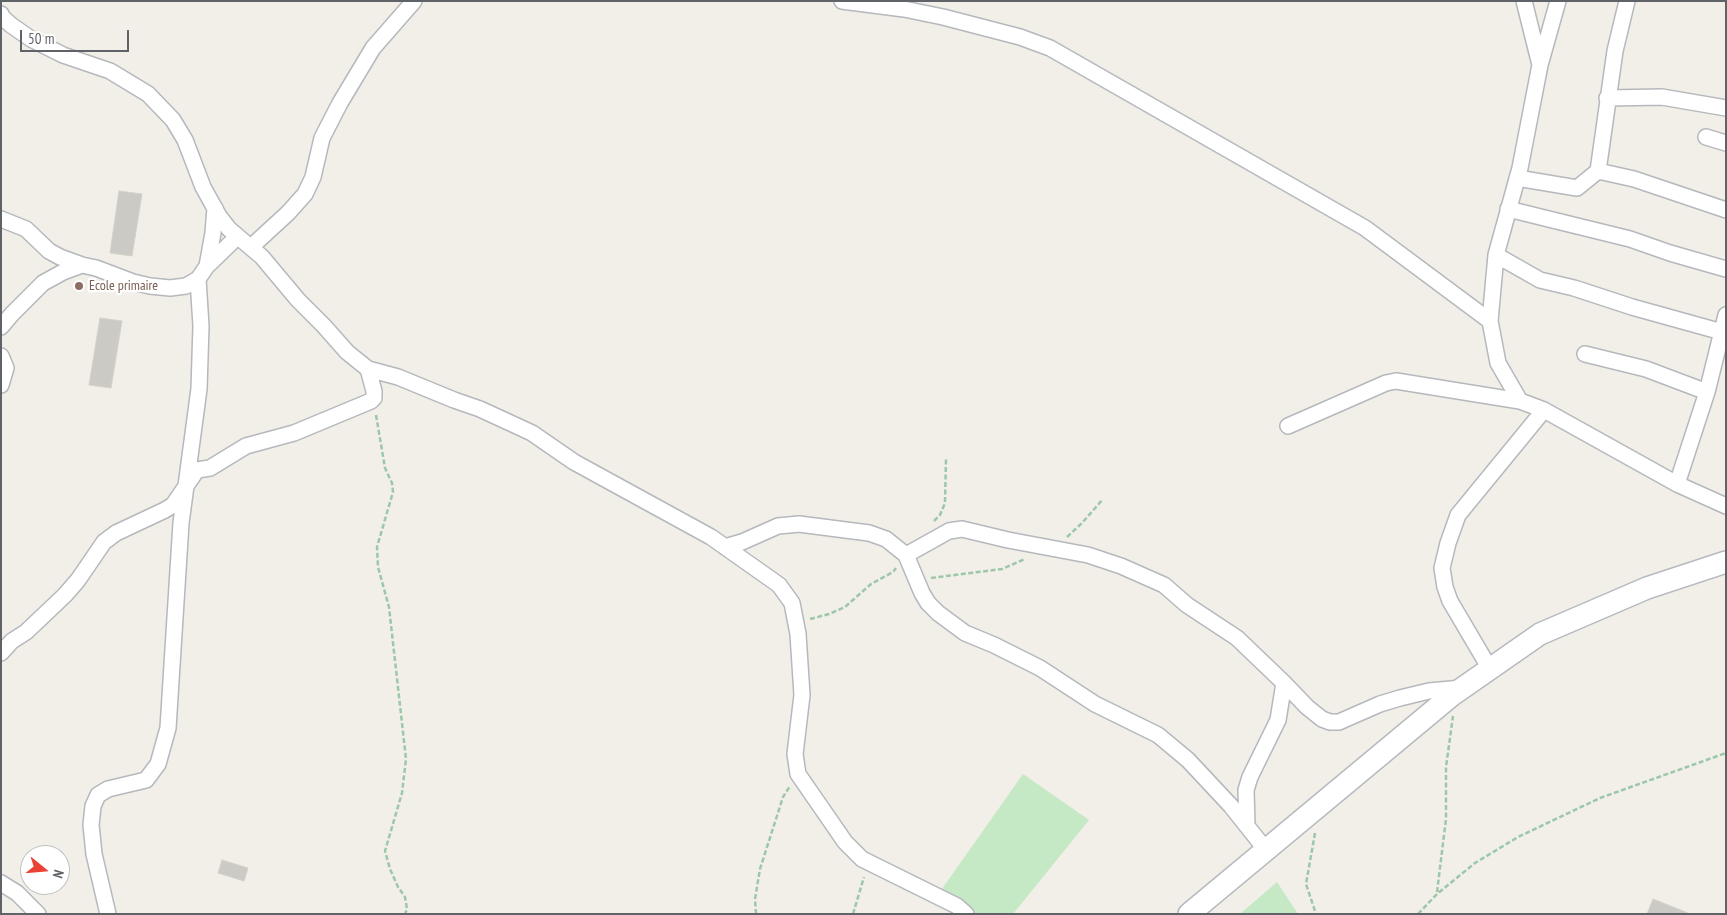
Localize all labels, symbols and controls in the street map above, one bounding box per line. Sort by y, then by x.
scale bar [22,20,131,52]
text: 50 m [28,29,54,48]
place label: Ecole primaire [89,278,158,294]
marker: Ecole primaire [73,280,85,292]
north arrow [20,845,70,895]
text: N [49,868,68,880]

